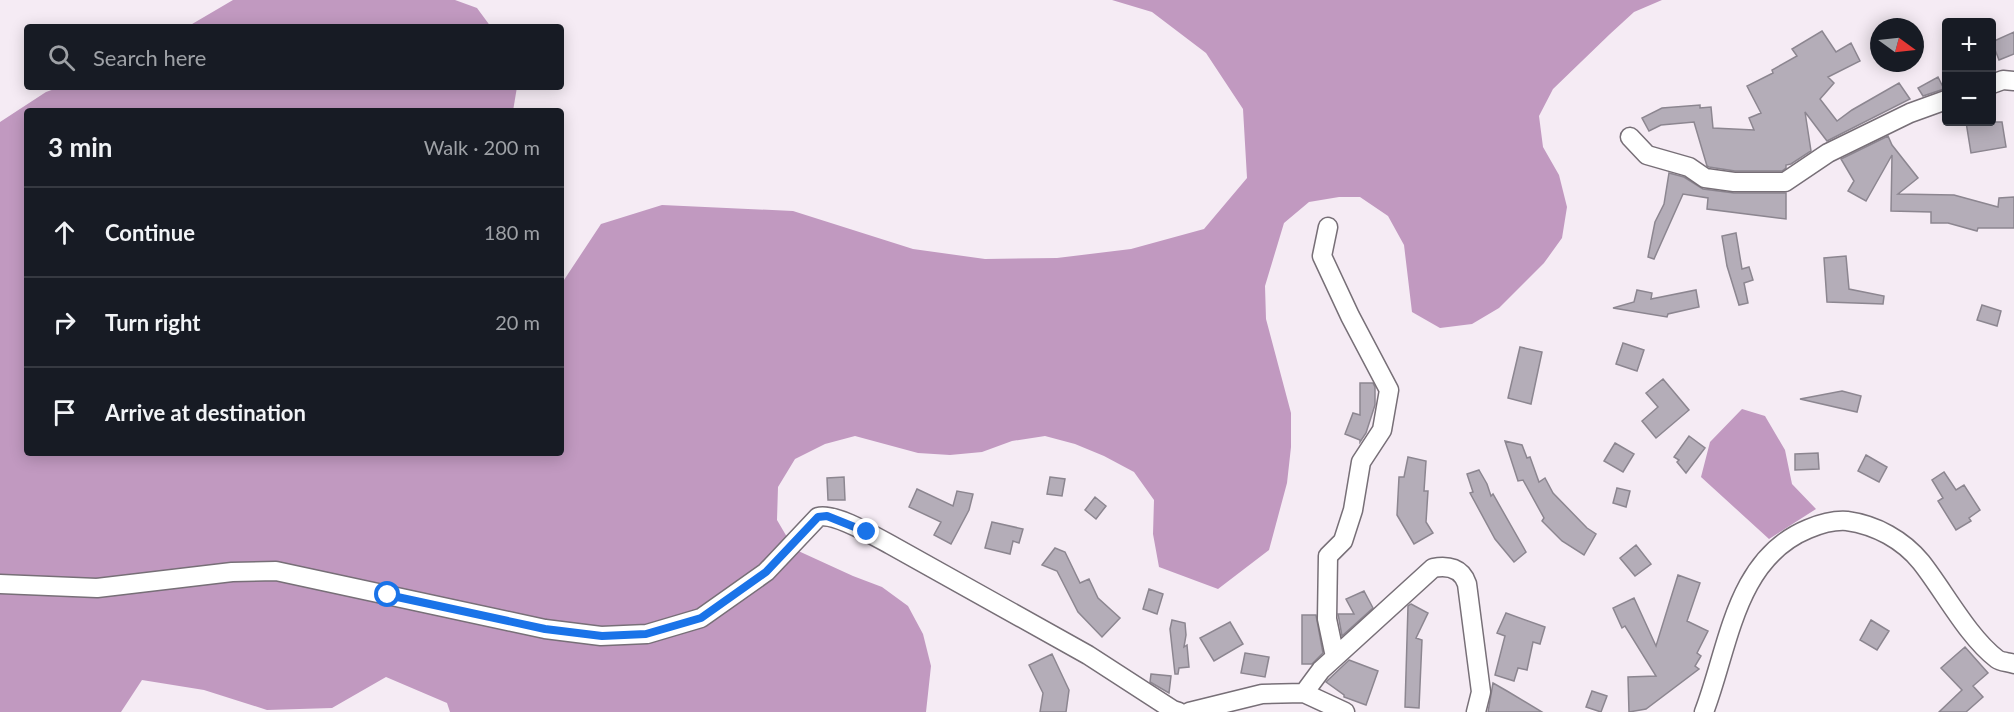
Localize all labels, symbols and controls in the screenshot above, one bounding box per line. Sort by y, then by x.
north arrow [1870,18,1924,72]
map controls [1942,18,1996,126]
button: + [1942,18,1996,72]
search box [24,24,564,90]
icon: search [45,41,78,74]
text: Search here [93,44,206,71]
button: − [1942,72,1996,126]
text: 3 min [48,131,112,163]
text: Walk · 200 m [424,135,540,159]
icon: ahead [48,216,81,249]
text: Continue [105,219,195,246]
text: 180 m [484,220,540,244]
icon: right [48,306,81,339]
text: Turn right [105,309,200,336]
text: 20 m [495,310,540,334]
icon: arrive [48,396,81,429]
text: Arrive at destination [105,399,306,426]
route end [853,518,879,544]
route start [374,581,400,607]

